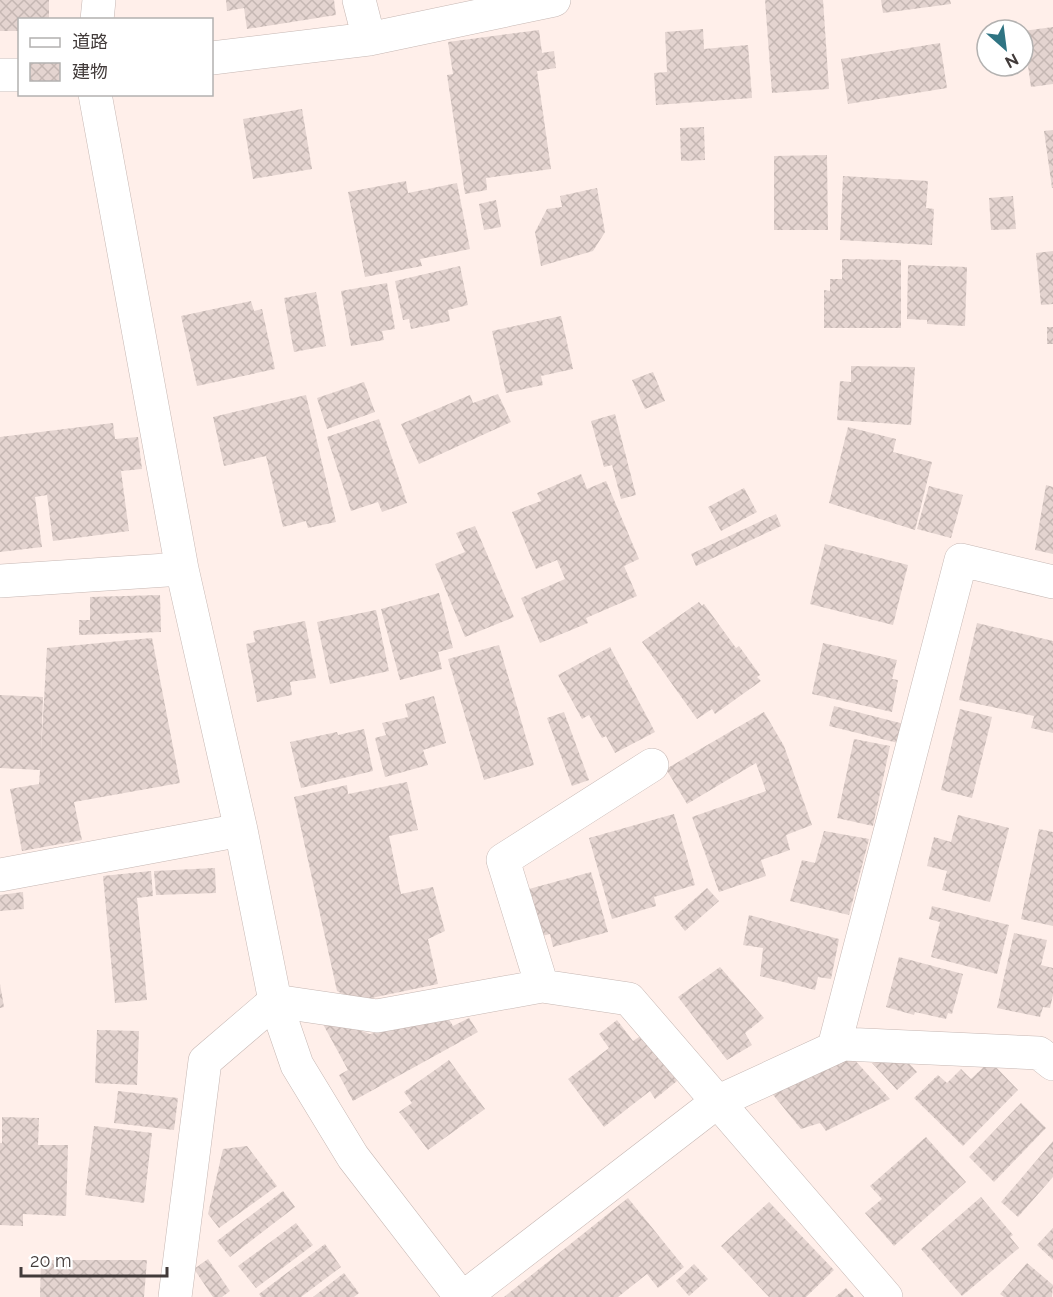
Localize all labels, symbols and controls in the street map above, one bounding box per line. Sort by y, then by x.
legend [18,18,213,96]
north arrow [975,18,1035,78]
text: 道路 [72,31,108,52]
text: N [1002,50,1022,72]
text: 建物 [72,61,108,82]
scale bar [21,1240,166,1278]
text: 20 m [30,1250,72,1271]

